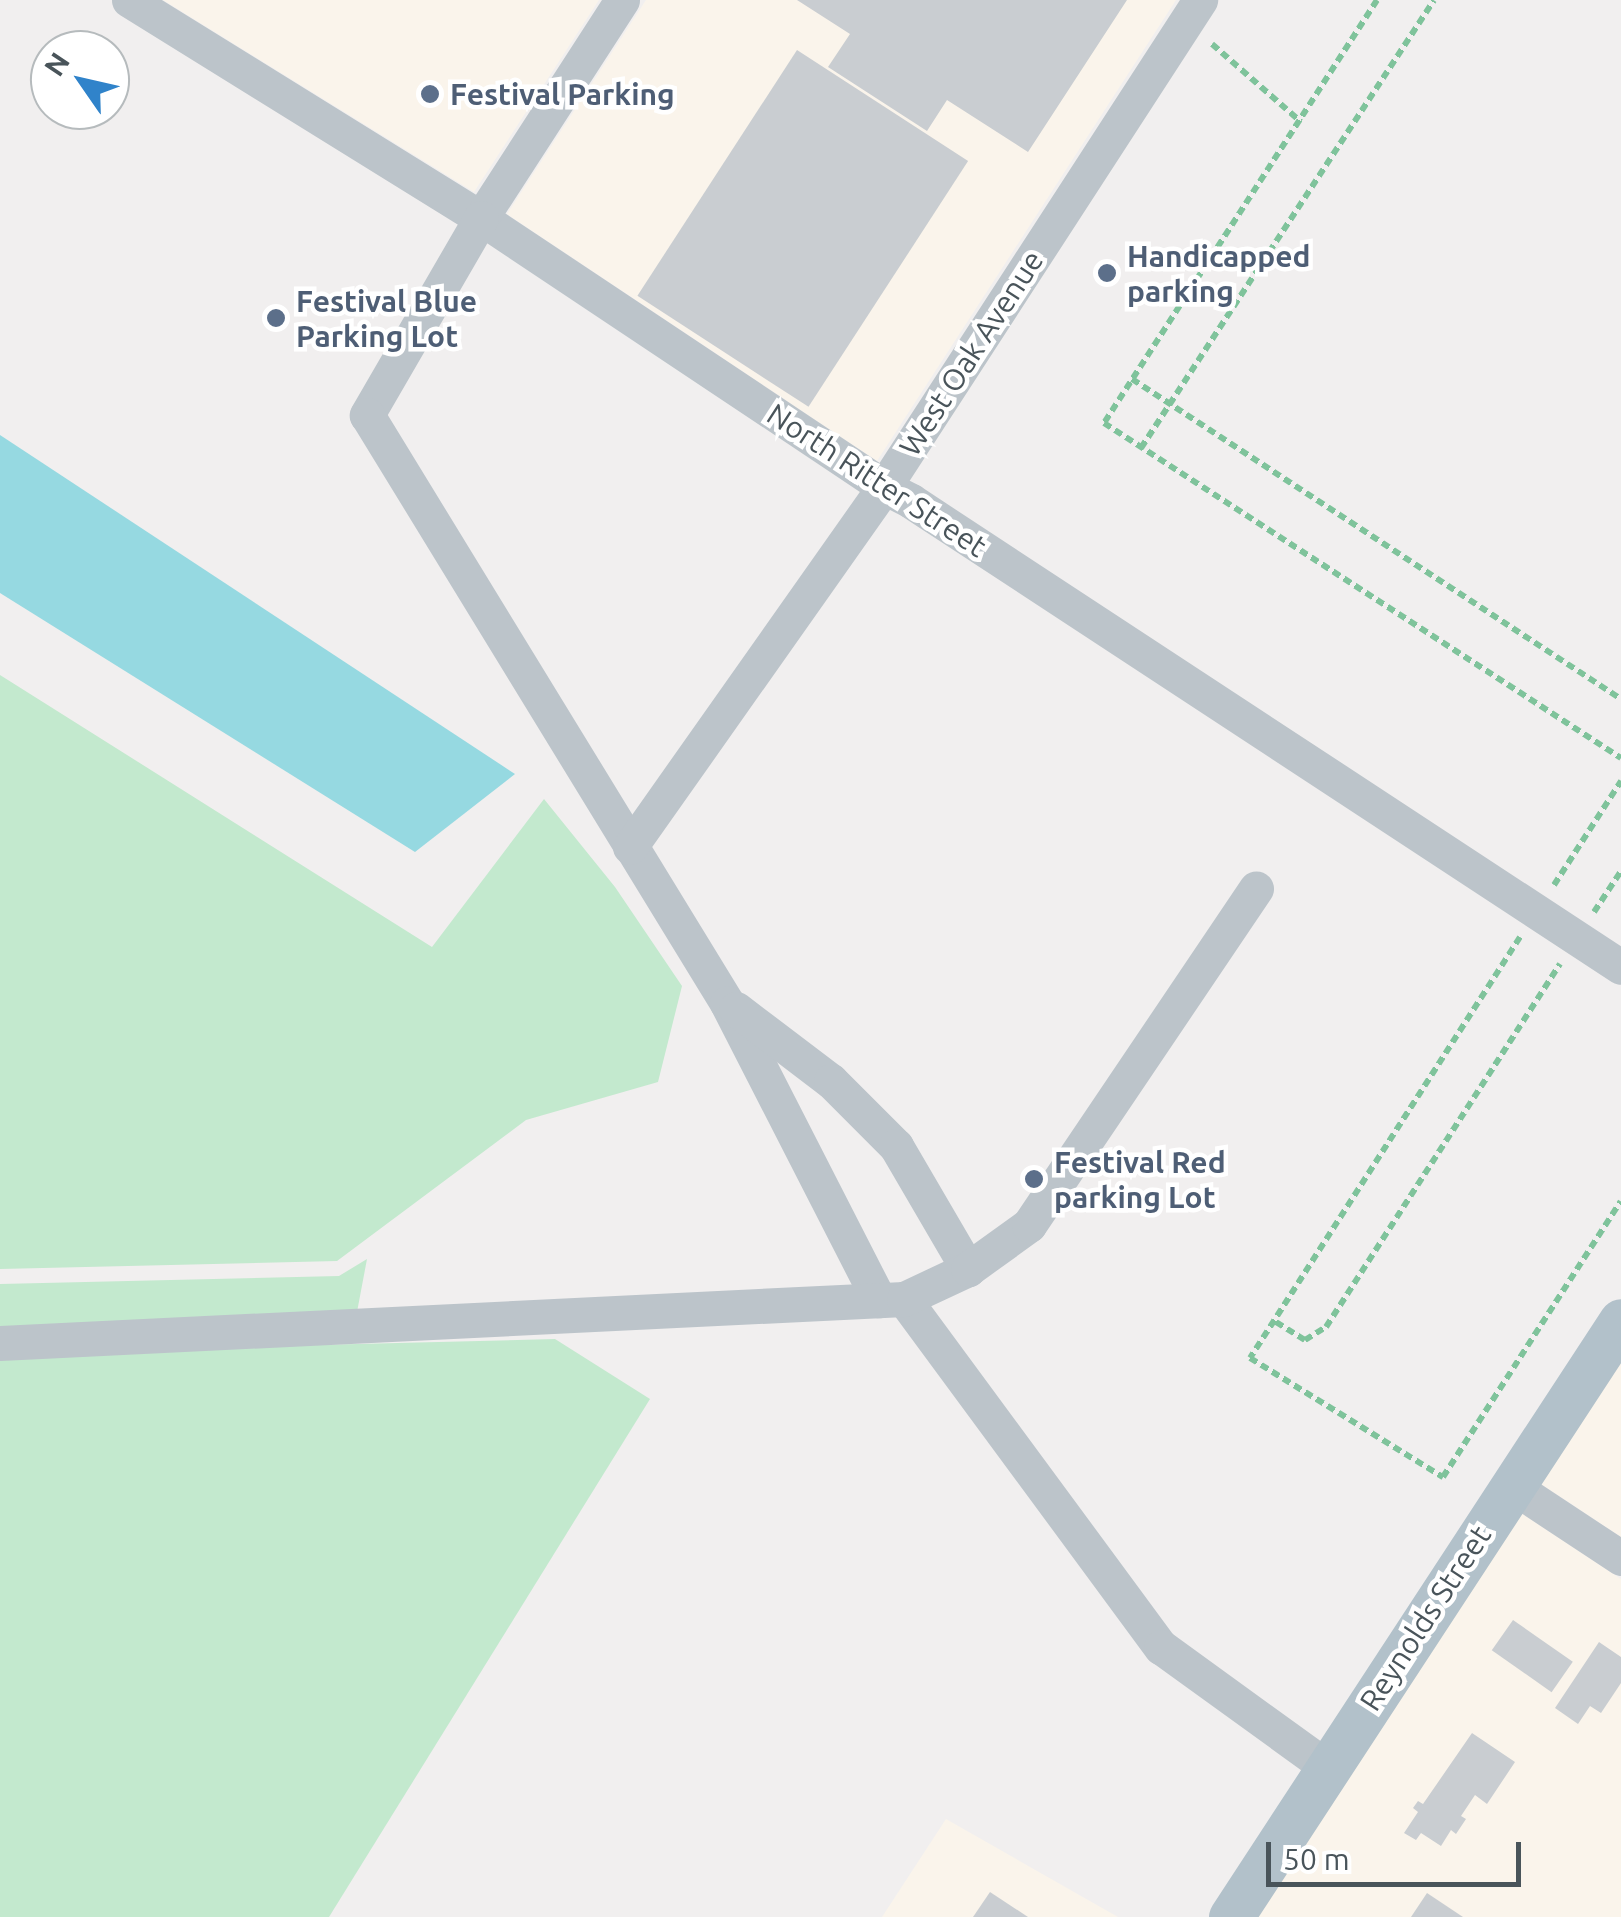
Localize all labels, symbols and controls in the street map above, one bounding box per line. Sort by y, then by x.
north arrow [30,30,130,130]
text: N [38,47,75,81]
place label: Festival Parking [450,76,675,112]
marker: Festival Parking [419,83,441,105]
place label: Handicapped parking [1127,238,1311,308]
street label: West Oak Avenue [891,244,1051,462]
marker: Handicapped parking [1096,262,1118,284]
place label: Festival Blue Parking Lot [296,283,477,354]
marker: Festival Blue Parking Lot [265,307,287,329]
street label: North Ritter Street [761,396,993,564]
place label: Festival Red parking Lot [1054,1144,1226,1214]
marker: Festival Red parking Lot [1023,1168,1045,1190]
street label: Reynolds Street [1352,1519,1498,1717]
scale bar [1271,1822,1526,1884]
text: 50 m [1283,1842,1350,1876]

